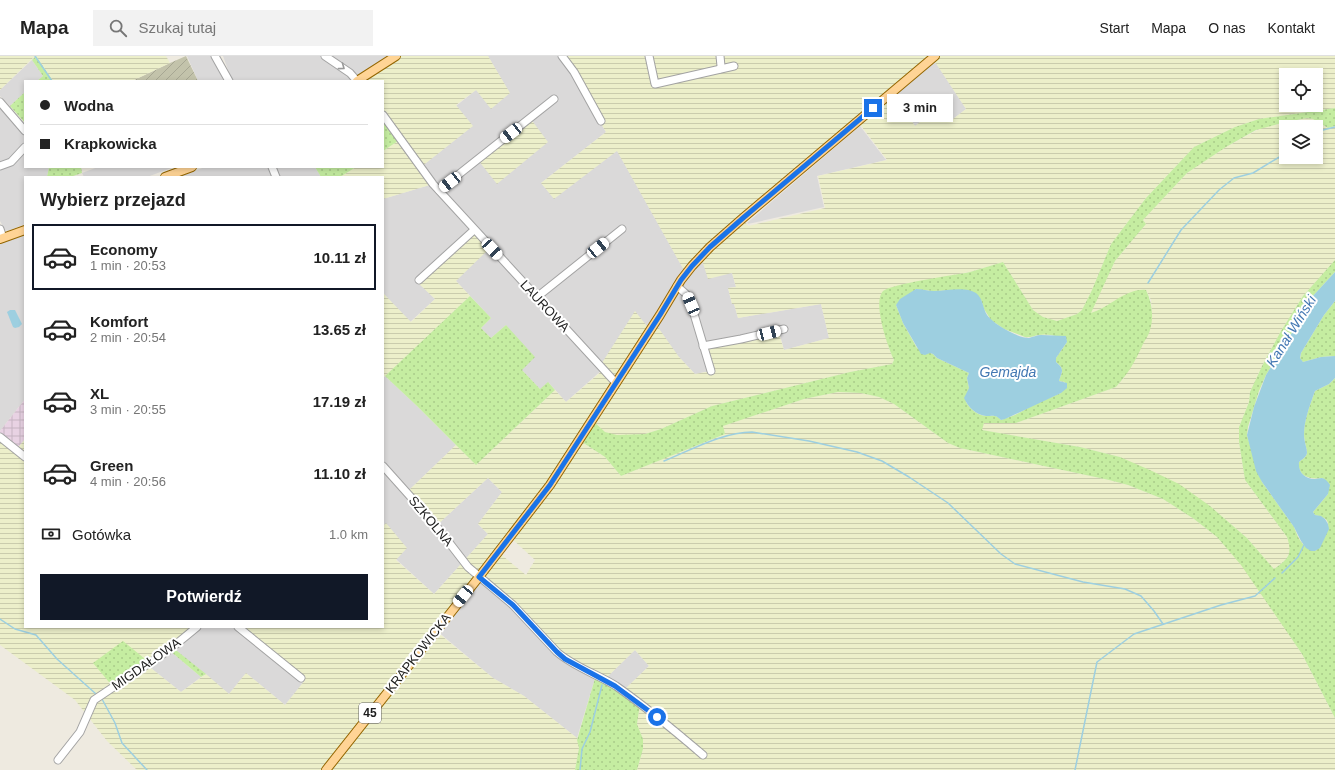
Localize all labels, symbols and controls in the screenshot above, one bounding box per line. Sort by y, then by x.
search box [93,10,373,46]
text: Mapa [20,17,69,38]
icon: search [107,17,129,39]
text: Szukaj tutaj [139,19,216,36]
text: Start [1100,20,1129,36]
text: Mapa [1151,20,1186,36]
text: O nas [1208,20,1246,36]
text: Kontakt [1268,20,1315,36]
one-way arrow [338,63,345,70]
map controls [1279,68,1323,164]
button: locate [1279,68,1323,112]
callout: 3 min [887,94,953,122]
text: Wodna [64,97,114,114]
route end [864,99,882,117]
text: 3 min [903,100,937,115]
button: layers [1279,120,1323,164]
car [498,121,524,145]
text: Krapkowicka [64,135,157,152]
car [437,170,463,194]
text: Wybierz przejazd [40,190,186,210]
car [479,236,505,262]
car [585,236,611,260]
icon: car [42,239,78,275]
text: Economy [90,241,158,258]
text: 10.11 zł [313,249,366,266]
text: 1 min · 20:53 [90,258,166,273]
street label: LAUROWA [517,277,573,335]
car [681,291,701,317]
water label: Kanał Wiński [1263,292,1320,369]
icon: car [42,311,78,347]
text: Komfort [90,313,148,330]
text: 13.65 zł [313,321,366,338]
car [756,324,782,342]
text: 2 min · 20:54 [90,330,166,345]
water label: Gemajda [980,364,1037,380]
icon: car [42,383,78,419]
text: XL [90,385,109,402]
text: 17.19 zł [313,393,366,410]
text: 3 min · 20:55 [90,402,166,417]
icon: car [42,455,78,491]
text: Green [90,457,133,474]
text: 11.10 zł [313,465,366,482]
text: 4 min · 20:56 [90,474,166,489]
street label: SZKOLNA [406,493,456,549]
icon: cash [40,523,62,545]
text: Gotówka [72,526,131,543]
text: 1.0 km [329,527,368,542]
button: Potwierdź [40,574,368,620]
car [451,583,475,609]
street label: KRAPKOWICKA [382,610,454,696]
street label: MIGDAŁOWA [109,635,184,693]
road number: 45 [359,703,381,723]
route start [648,708,666,726]

